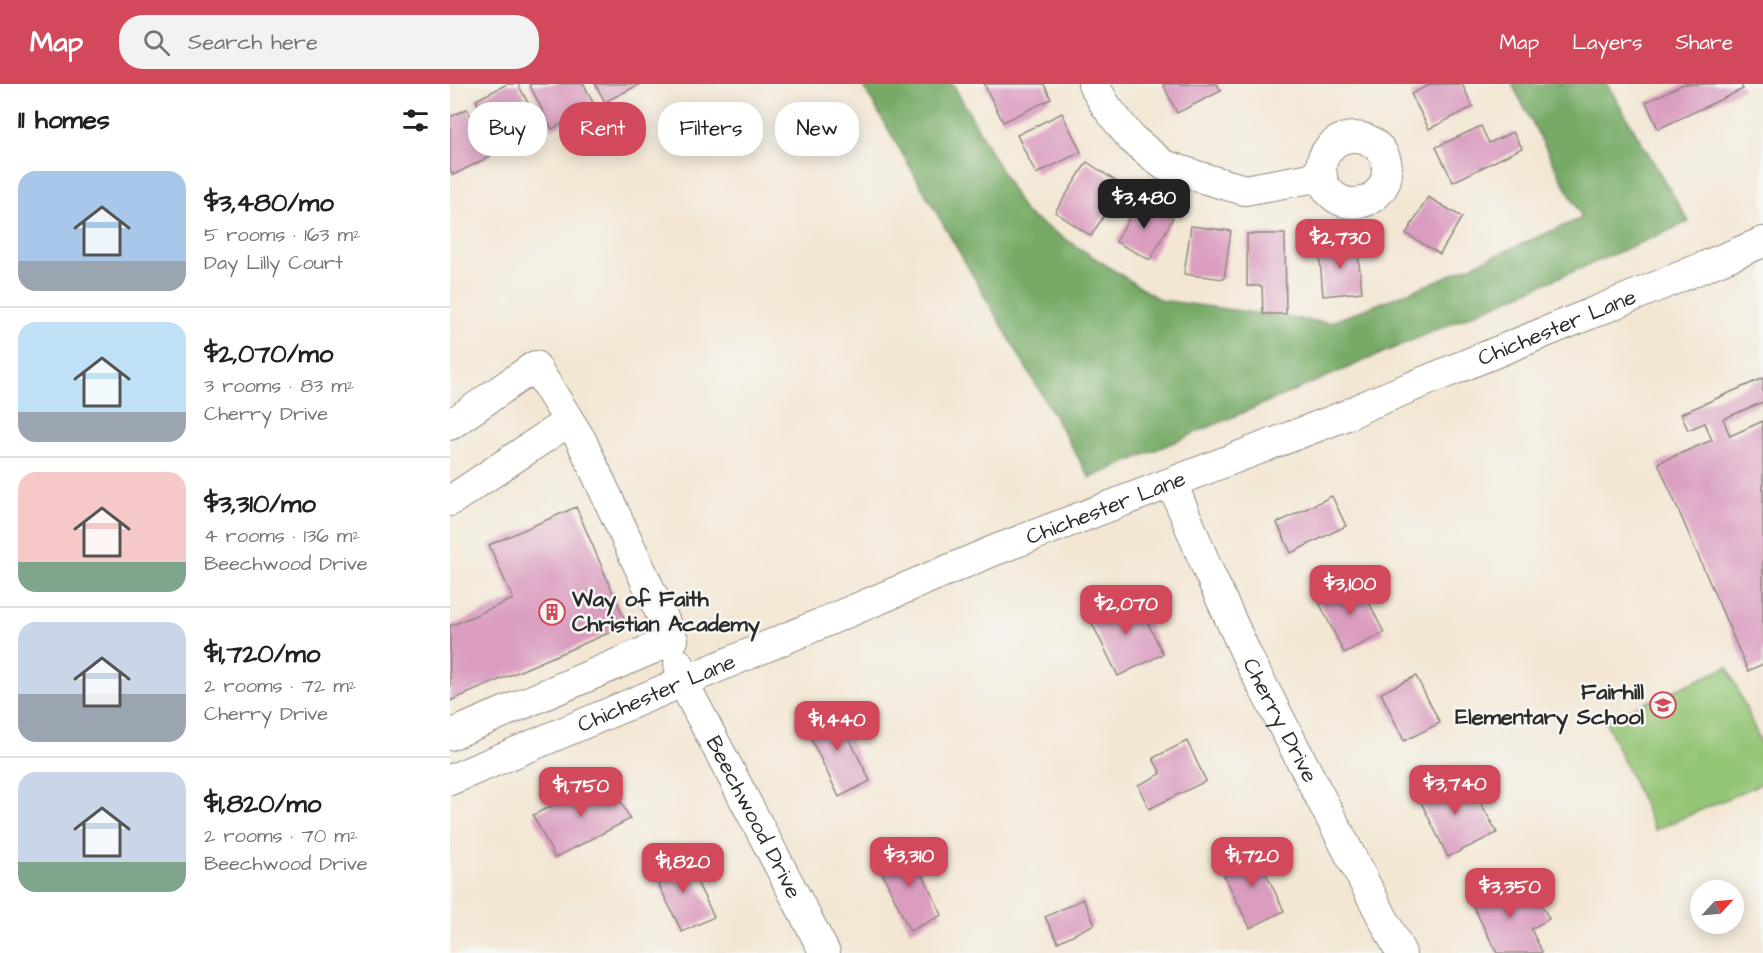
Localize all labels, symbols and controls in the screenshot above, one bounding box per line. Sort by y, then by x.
search box [119,15,539,69]
text: Map [30,23,83,62]
icon: search [140,26,173,59]
text: Search here [188,27,318,58]
text: Map [1499,28,1539,57]
text: Layers [1572,28,1642,57]
text: Share [1675,28,1733,57]
text: 11 homes [18,102,110,138]
chip: Buy [468,102,547,156]
chip: Rent [559,102,646,156]
chip: Filters [658,102,763,156]
chip: New [775,102,859,156]
icon: filters [399,104,432,137]
pin: $3,480 [1095,179,1193,230]
text: $3,480 [1112,184,1176,212]
text: $3,480/mo [204,185,334,221]
icon: home [66,195,138,267]
pin: $2,730 [1291,219,1389,270]
text: 5 rooms · 163 m² [204,221,360,249]
text: $2,730 [1309,224,1371,252]
text: Day Lilly Court [204,249,343,277]
street label: Chichester Lane [1473,281,1641,374]
text: $2,070/mo [204,336,333,372]
icon: home [66,346,138,418]
text: 3 rooms · 83 m² [204,372,354,400]
text: Cherry Drive [204,400,328,428]
street label: Chichester Lane [1021,463,1190,552]
text: $3,310/mo [204,486,316,522]
icon: home [66,496,138,568]
text: 4 rooms · 136 m² [204,522,360,550]
text: Beechwood Drive [204,550,368,578]
pin: $3,100 [1301,565,1399,616]
text: $3,100 [1324,570,1376,598]
place label: Way of Faith Christian Academy [571,584,761,642]
pin: $2,070 [1077,585,1175,636]
text: $2,070 [1094,590,1158,618]
building icon: Way of Faith Christian Academy [537,597,567,627]
text: $1,720/mo [204,636,320,672]
icon: home [66,646,138,718]
street label: Chichester Lane [573,646,740,740]
street label: Cherry Drive [1235,653,1326,788]
text: 2 rooms · 72 m² [204,672,356,700]
place label: Fairhill Elementary School [1455,677,1645,735]
school or university icon: Fairhill Elementary School [1648,690,1678,720]
text: Cherry Drive [204,700,328,728]
pin: $1,440 [788,701,886,752]
text: $1,440 [808,706,866,734]
street label: Beechwood Drive [698,730,809,904]
pin: $3,740 [1406,765,1504,816]
pin: $1,750 [532,767,630,818]
text: $3,740 [1423,770,1487,798]
text: $1,750 [553,772,609,800]
text: $1,820/mo [204,786,321,822]
icon: home [66,796,138,868]
text: 2 rooms · 70 m² [204,822,357,850]
pin: $3,310 [860,837,958,888]
pin: $1,720 [1203,837,1301,888]
text: $3,310 [884,842,934,870]
text: $1,720 [1225,842,1279,870]
pin: $1,820 [634,843,732,894]
text: $1,820 [656,848,710,876]
text: Beechwood Drive [204,850,368,878]
pin: $3,350 [1461,868,1559,919]
text: $3,350 [1479,873,1541,901]
north arrow [1690,880,1744,934]
map controls [1690,880,1744,934]

